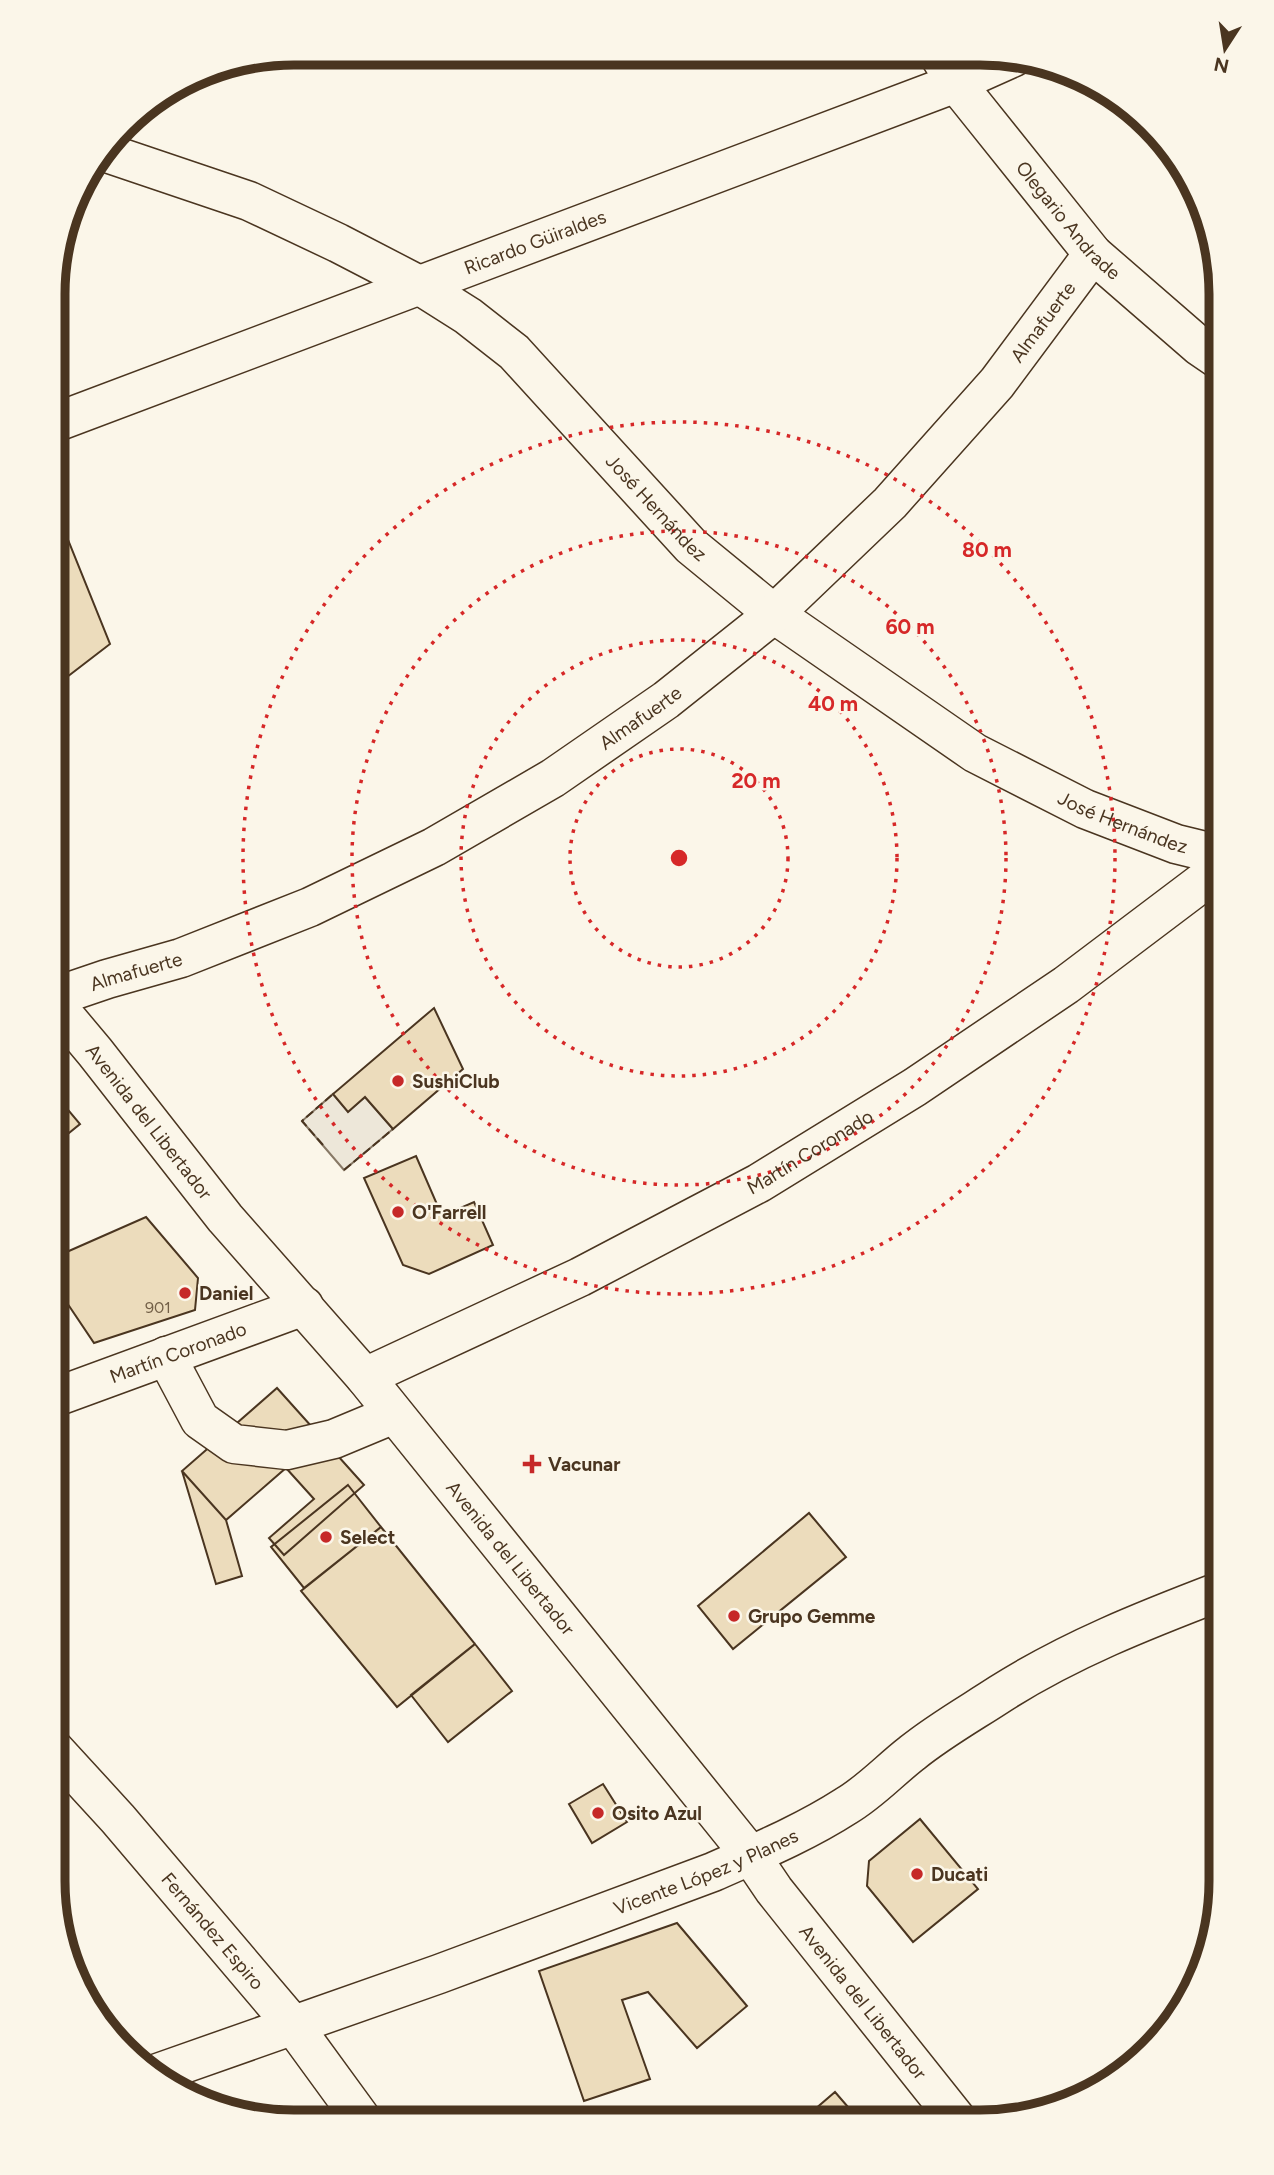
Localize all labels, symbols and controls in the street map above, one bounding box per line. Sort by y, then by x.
north arrow [1190,14,1260,84]
text: N [1212,52,1231,78]
street label: Olegario Andrade [1011,156,1125,285]
street label: Ricardo Güiraldes [461,205,609,279]
street label: Almafuerte [1005,277,1081,367]
street label: José Hernández [601,450,711,566]
text: 80 m [962,537,1012,562]
text: 60 m [885,614,935,639]
street label: Almafuerte [595,681,686,755]
text: 40 m [808,691,858,716]
text: 20 m [731,768,781,793]
street label: José Hernández [1054,786,1190,858]
centre of rings [667,846,691,870]
street label: Almafuerte [87,947,185,996]
street label: Avenida del Libertador [81,1039,217,1205]
place label: SushiClub [412,1070,500,1093]
marker: SushiClub [390,1073,406,1089]
street label: Martín Coronado [743,1105,877,1199]
place label: O'Farrell [412,1201,486,1224]
marker: O'Farrell [390,1204,406,1220]
place label: Daniel [199,1282,253,1305]
marker: Daniel [177,1285,193,1301]
house number: 901 [145,1298,171,1317]
street label: Martín Coronado [107,1317,250,1388]
place label: Vacunar [548,1453,620,1476]
marker: Vacunar [522,1454,542,1474]
street label: Avenida del Libertador [441,1477,580,1640]
place label: Select [340,1526,396,1549]
marker: Select [318,1529,334,1545]
place label: Grupo Gemme [748,1605,876,1628]
marker: Grupo Gemme [726,1608,742,1624]
place label: Osito Azul [612,1802,702,1825]
marker: Osito Azul [590,1805,606,1821]
street label: Vicente López y Planes [611,1824,802,1920]
place label: Ducati [931,1863,988,1886]
marker: Ducati [909,1866,925,1882]
street label: Fernández Espiro [156,1868,269,1995]
street label: Avenida del Libertador [794,1920,932,2085]

